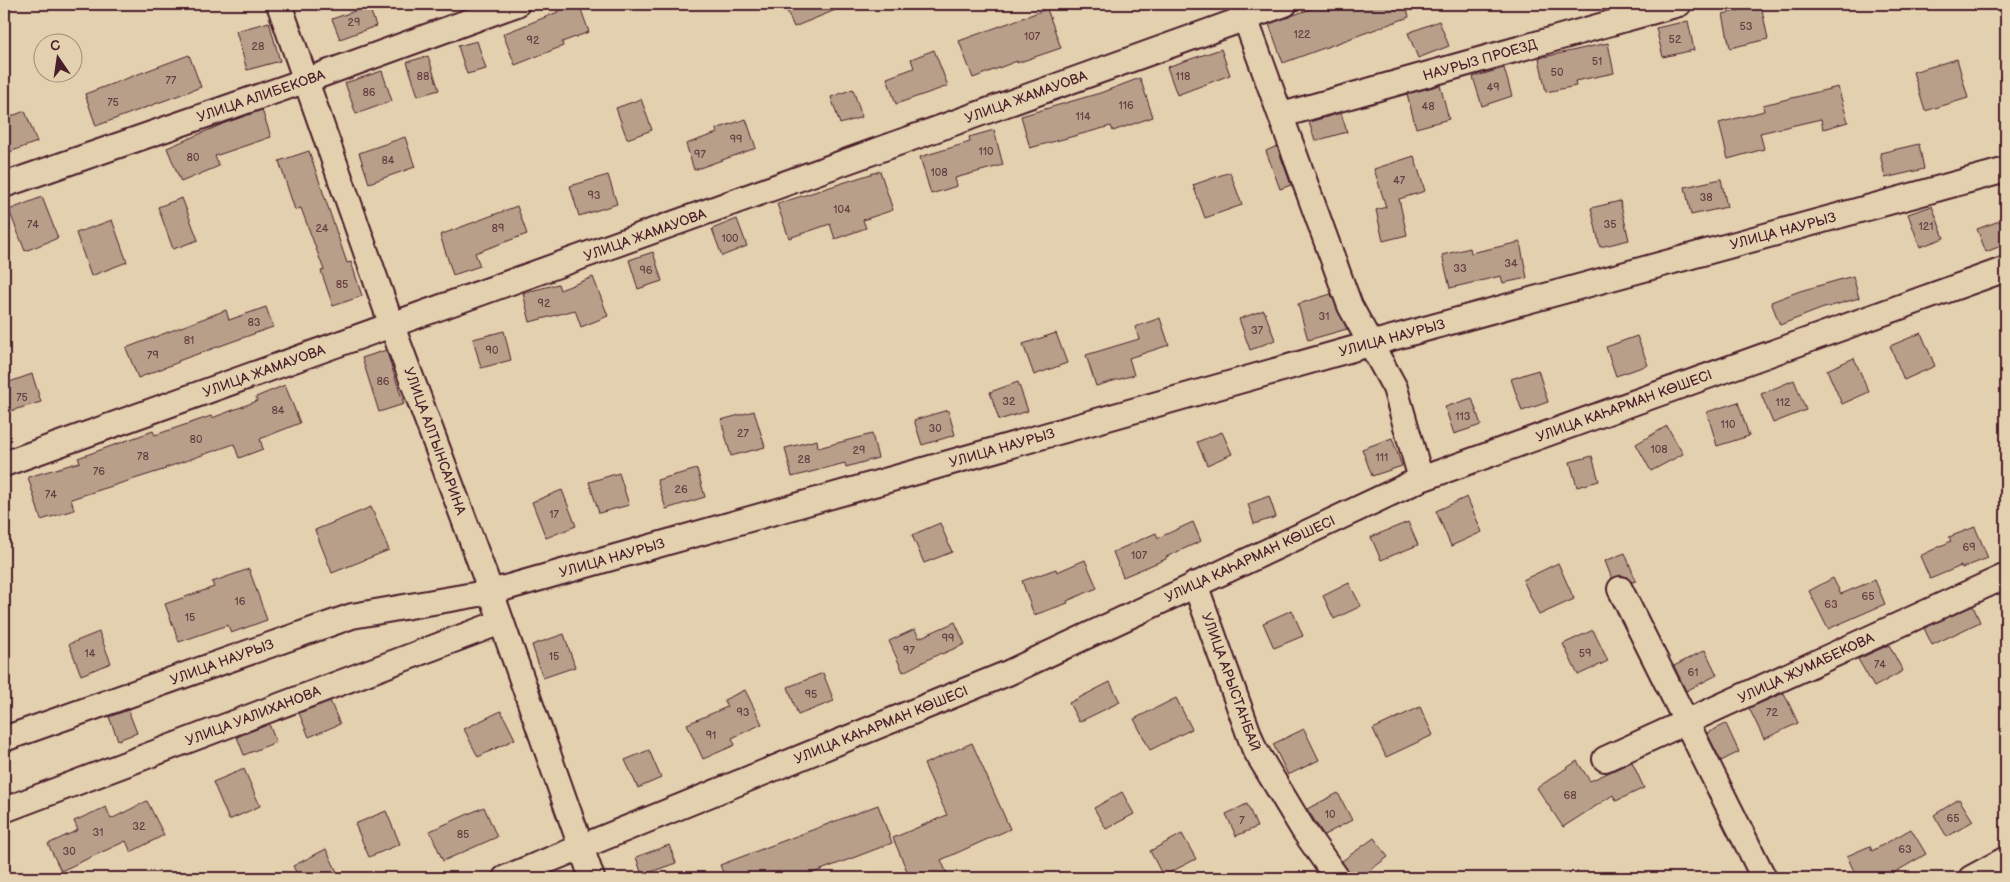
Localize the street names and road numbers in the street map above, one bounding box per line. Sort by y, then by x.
street label: НАУРЫЗ ПРОЕЗД [1421,36,1539,84]
street label: УЛИЦА АЛИБЕКОВА [195,66,328,126]
street label: УЛИЦА ЖАМАУОВА [963,67,1090,127]
street label: УЛИЦА ЖАМАУОВА [582,205,709,265]
street label: УЛИЦА НАУРЫЗ [1728,209,1838,253]
street label: УЛИЦА НАУРЫЗ [1337,316,1447,360]
street label: УЛИЦА ЖАМАУОВА [201,341,328,401]
street label: УЛИЦА АЛТЫНСАРИНА [400,365,470,518]
street label: УЛИЦА КАҺАРМАН КӨШЕСІ [1534,366,1714,446]
street label: УЛИЦА НАУРЫЗ [947,425,1057,471]
street label: УЛИЦА КАҺАРМАН КӨШЕСІ [1162,512,1338,606]
street label: УЛИЦА НАУРЫЗ [557,535,667,581]
street label: УЛИЦА АРЫСТАНБАЙ [1198,610,1264,754]
street label: УЛИЦА ЖУМАБЕКОВА [1735,629,1877,707]
street label: УЛИЦА НАУРЫЗ [168,635,276,689]
street label: УЛИЦА УАЛИХАНОВА [183,682,323,750]
street label: УЛИЦА КАҺАРМАН КӨШЕСІ [792,682,970,768]

